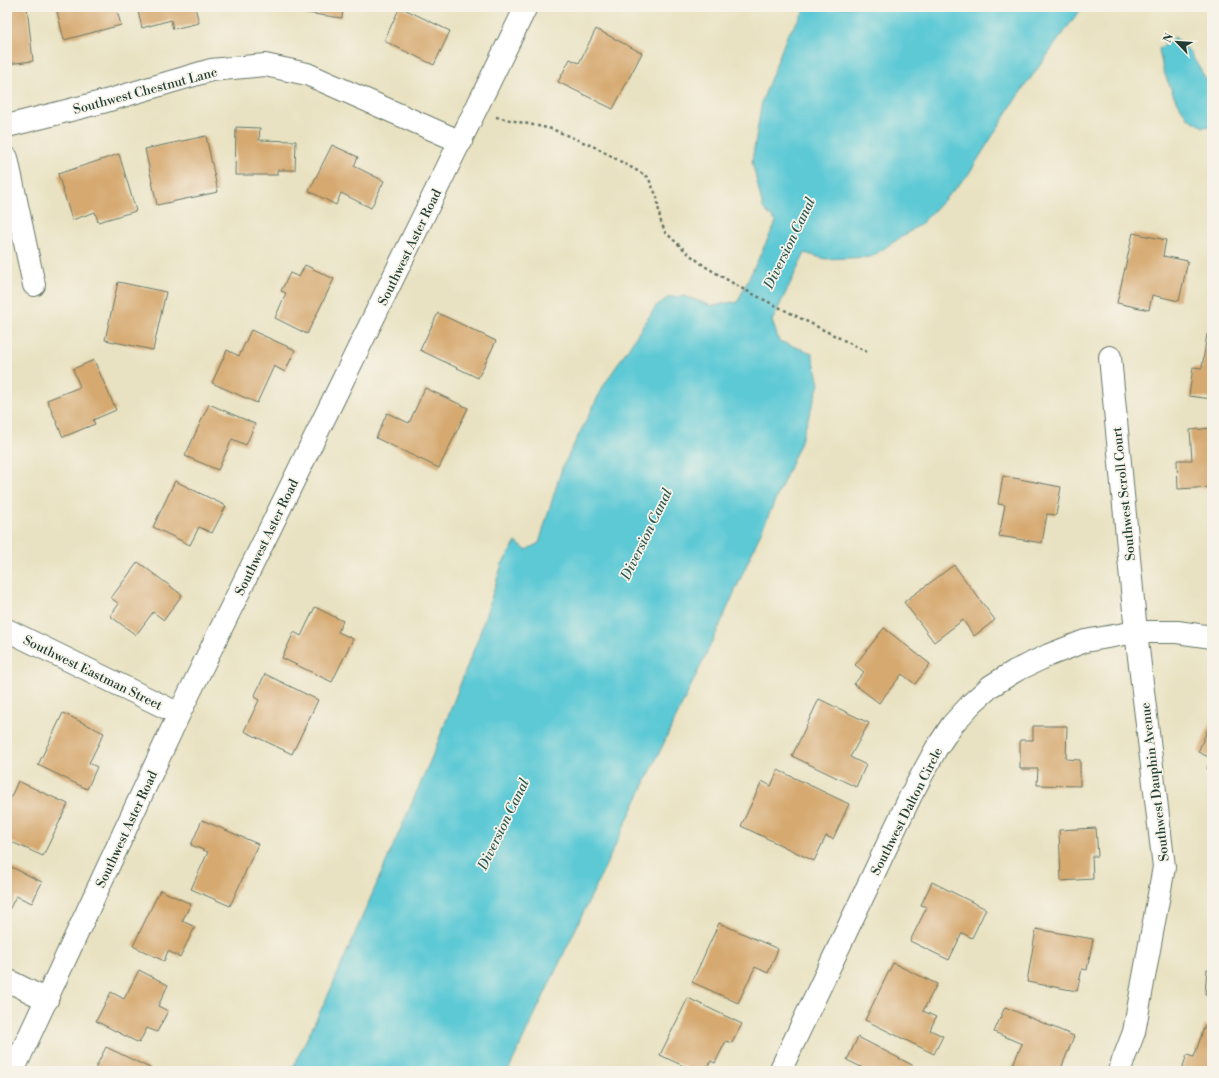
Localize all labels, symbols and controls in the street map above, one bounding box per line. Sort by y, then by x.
north arrow [1157,22,1197,62]
text: N [1161,31,1177,45]
street label: Southwest Chestnut Lane [71,64,220,118]
street label: Southwest Aster Road [375,186,445,308]
water label: Diversion Canal [760,194,820,293]
street label: Southwest Scroll Court [1109,426,1139,562]
street label: Southwest Aster Road [232,476,302,598]
water label: Diversion Canal [617,485,677,584]
street label: Southwest Eastman Street [20,632,165,714]
street label: Southwest Dauphin Avenue [1137,701,1173,862]
street label: Southwest Dalton Circle [868,744,946,878]
street label: Southwest Aster Road [93,768,161,891]
water label: Diversion Canal [474,775,534,874]

